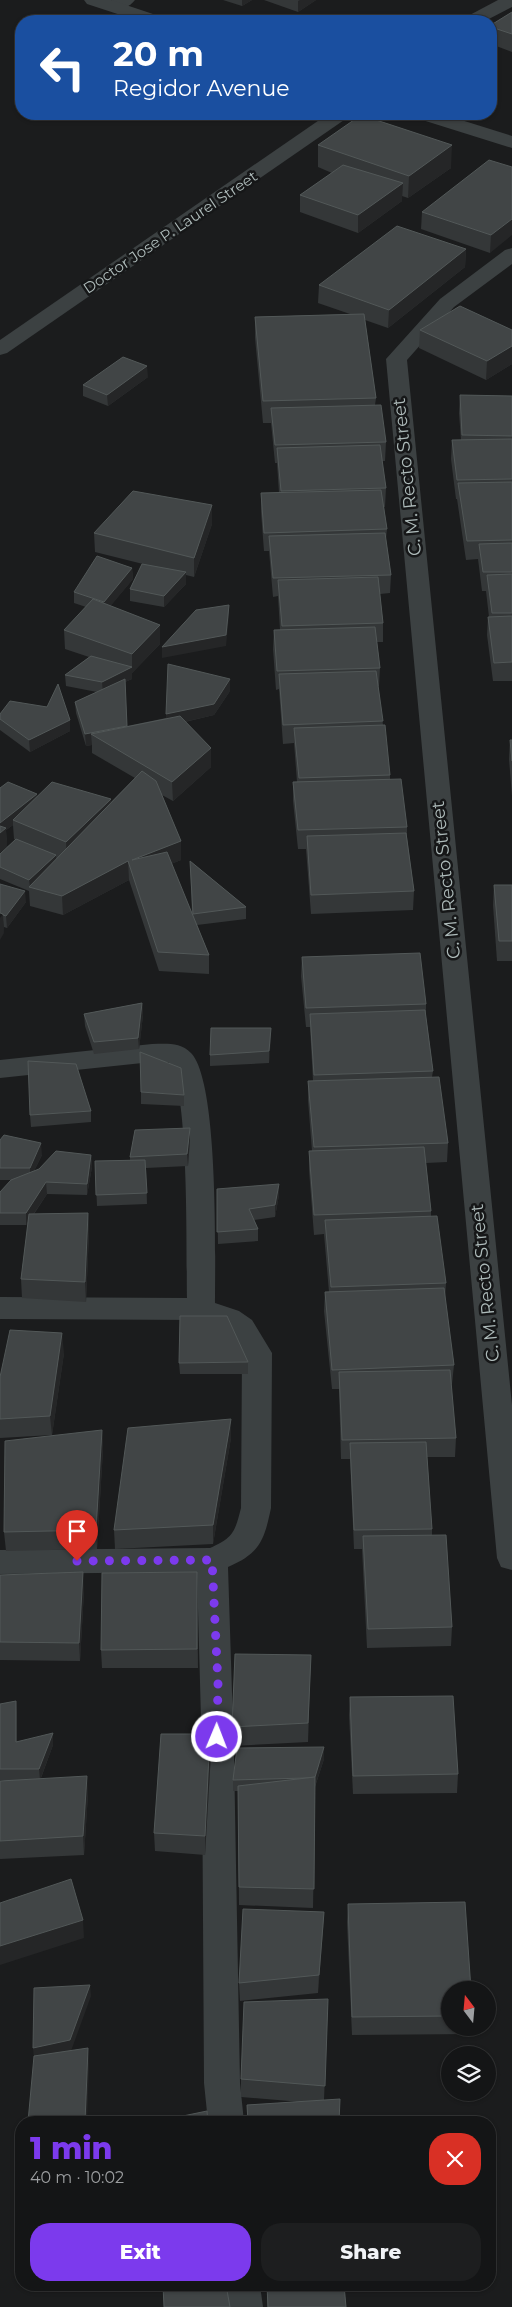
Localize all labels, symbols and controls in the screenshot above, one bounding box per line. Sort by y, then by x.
text: 20 m [113,32,204,75]
icon: left [30,35,95,100]
text: Regidor Avenue [113,75,290,102]
street label: Doctor Jose P. Laurel Street [79,166,261,298]
street label: C. M. Recto Street [388,397,426,557]
street label: C. M. Recto Street [427,800,465,960]
street label: C. M. Recto Street [466,1203,504,1363]
pin [56,1510,98,1561]
icon: arrive [63,1517,91,1545]
position arrow [190,1710,242,1762]
north arrow [441,1981,496,2036]
map controls [441,1981,496,2101]
button: layers [441,2046,496,2101]
text: 1 min [30,2130,113,2167]
button: close [429,2133,481,2185]
text: 40 m · 10:02 [30,2168,124,2187]
button: Exit [30,2223,251,2281]
button: Share [261,2223,481,2281]

